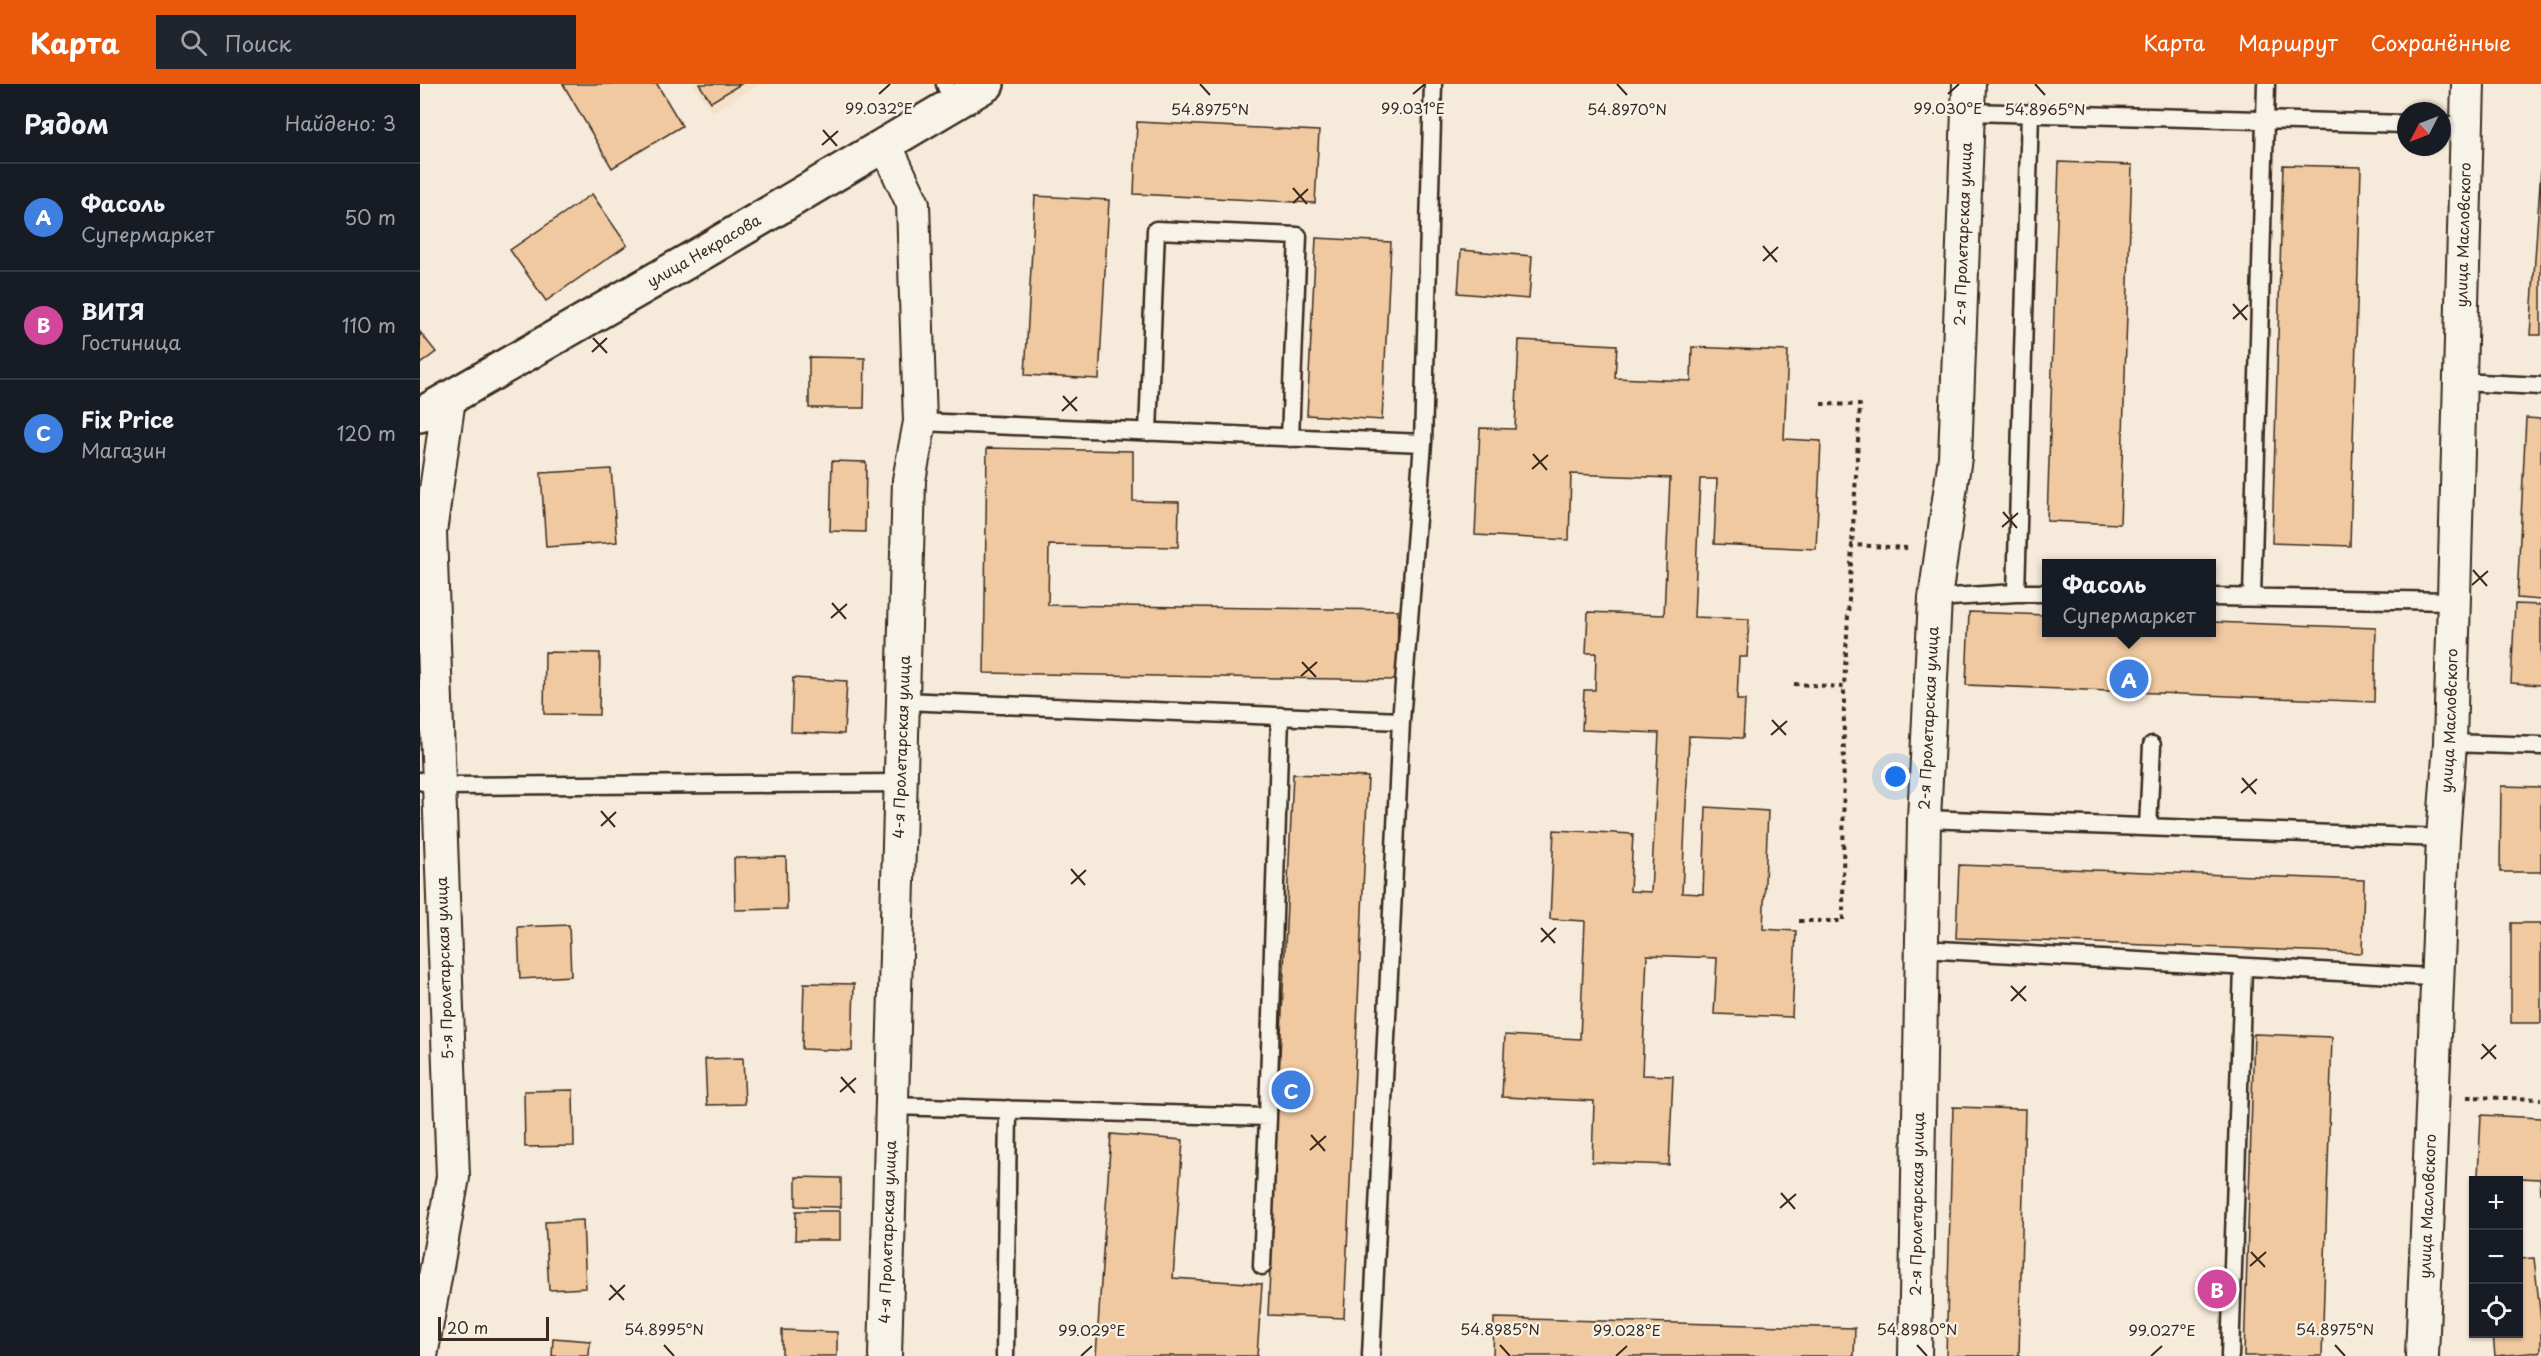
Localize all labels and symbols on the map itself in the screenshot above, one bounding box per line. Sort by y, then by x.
text: 99.032°E [845,96,913,119]
text: 99.031°E [1381,96,1445,119]
text: 99.030°E [1914,96,1982,119]
text: 54.8975°N [1171,97,1249,120]
text: 54.8970°N [1587,97,1667,120]
text: 54.8965°N [2005,97,2085,120]
north arrow [2397,102,2451,156]
street label: 2-я Пролетарская улица [1947,141,1977,326]
street label: улица Масловского [2449,162,2476,308]
street label: улица Некрасова [642,207,765,292]
street label: 2-я Пролетарская улица [1911,625,1944,811]
street label: улица Масловского [2433,648,2463,794]
street label: 4-я Пролетарская улица [886,654,915,839]
pin: A [2110,656,2148,702]
your location [1881,762,1910,791]
street label: 5-я Пролетарская улица [429,876,458,1060]
pin: C [1272,1068,1310,1112]
street label: 2-я Пролетарская улица [1903,1111,1929,1296]
street label: улица Масловского [2412,1133,2441,1279]
street label: 4-я Пролетарская улица [872,1139,901,1324]
pin: B [2198,1266,2236,1312]
scale bar [438,1314,549,1342]
text: 54.8995°N [624,1317,704,1340]
text: 54.8985°N [1460,1317,1540,1340]
text: 54.8980°N [1876,1317,1958,1340]
text: 54.8975°N [2296,1317,2374,1340]
text: 99.029°E [1058,1318,1126,1341]
text: 99.028°E [1593,1318,1661,1341]
text: 99.027°E [2128,1318,2196,1341]

